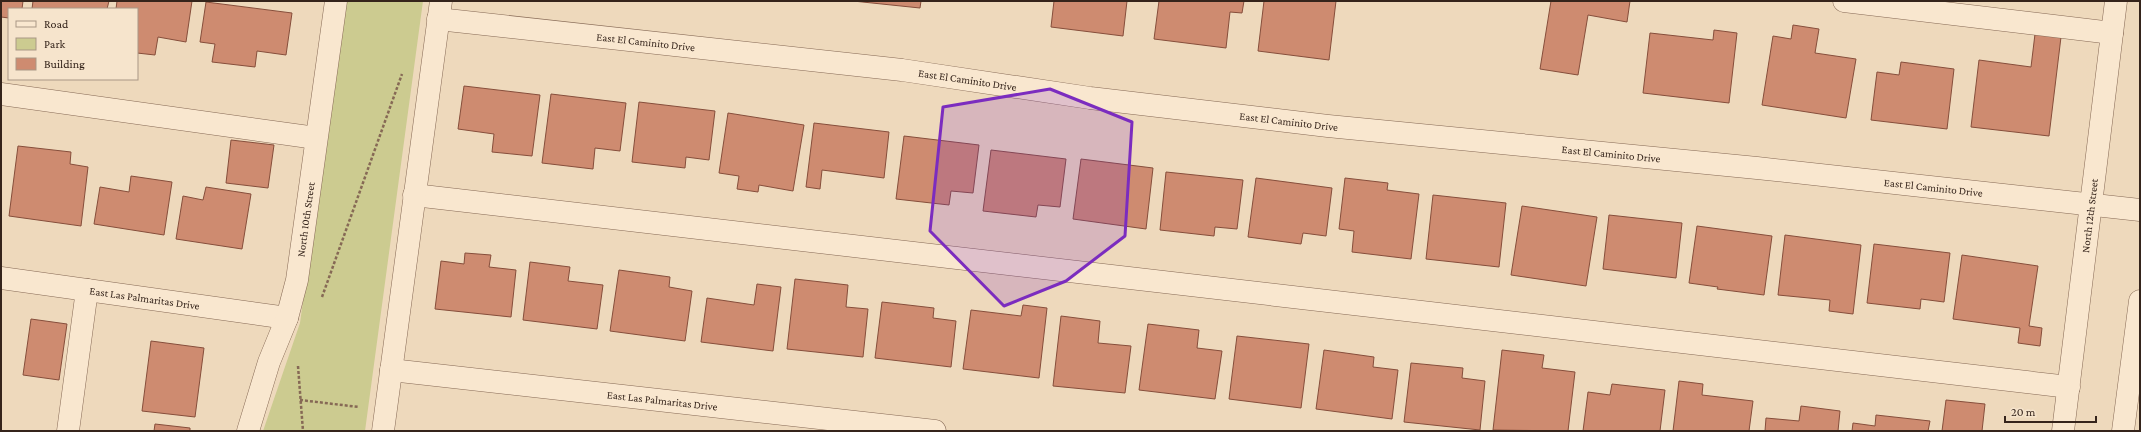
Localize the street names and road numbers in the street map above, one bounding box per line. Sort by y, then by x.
street label: East El Caminito Drive [596,30,696,53]
street label: East El Caminito Drive [918,67,1018,93]
street label: East El Caminito Drive [1239,110,1339,133]
street label: East El Caminito Drive [1561,143,1661,165]
street label: East El Caminito Drive [1883,176,1984,199]
street label: North 12th Street [2079,178,2100,253]
street label: North 10th Street [294,181,317,258]
street label: East Las Palmaritas Drive [89,284,201,312]
street label: East Las Palmaritas Drive [606,388,718,413]

